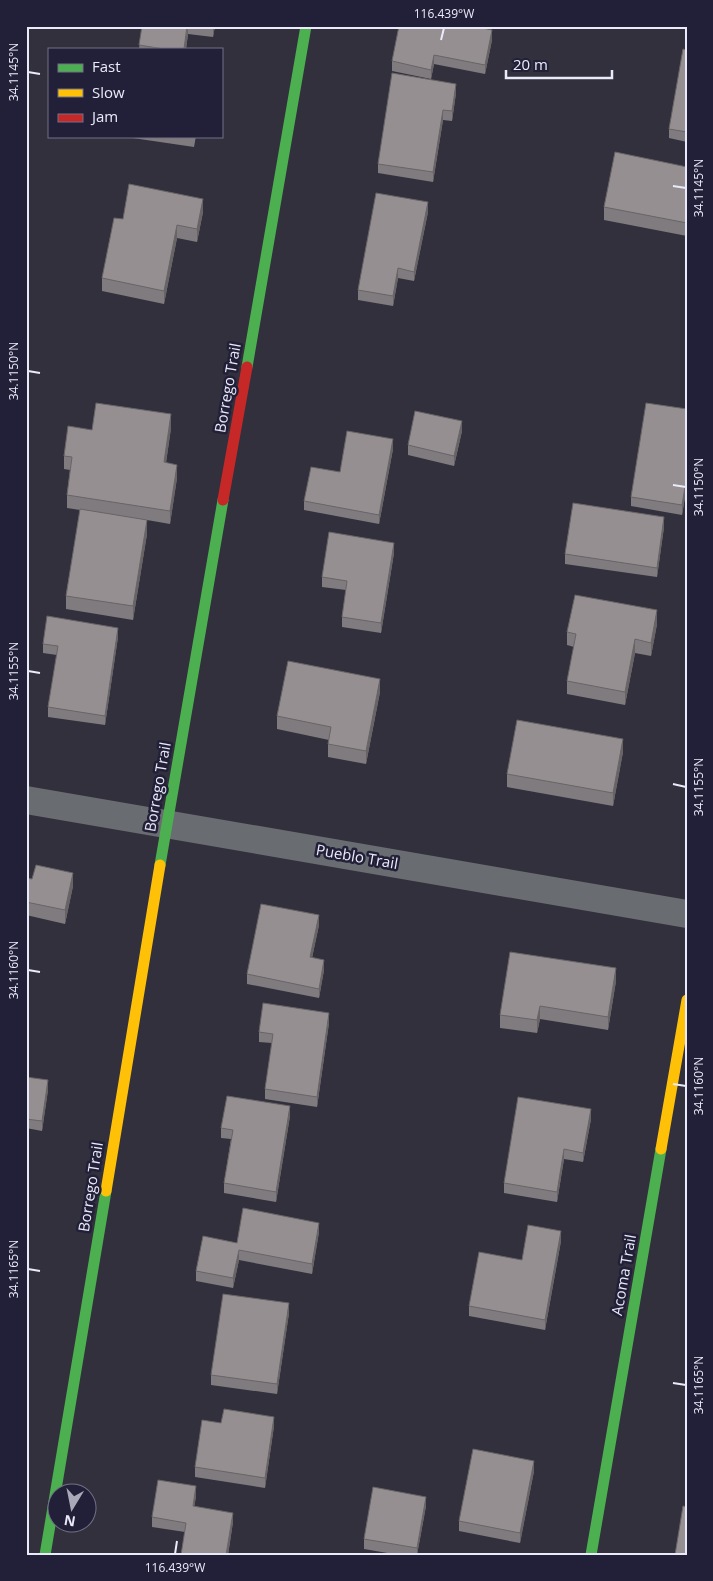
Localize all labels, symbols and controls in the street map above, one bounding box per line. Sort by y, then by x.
text: 116.439°W [414,5,474,22]
text: 34.1145°N [5,43,22,101]
legend [48,48,222,138]
scale bar [506,48,612,80]
text: 20 m [513,54,548,74]
text: Fast [92,56,121,76]
text: Slow [92,82,125,102]
text: Jam [90,106,118,126]
text: 34.1145°N [690,159,707,217]
street label: Borrego Trail [209,341,245,434]
text: 34.1150°N [5,342,22,400]
text: 34.1150°N [690,458,707,516]
text: 34.1155°N [5,642,22,700]
street label: Borrego Trail [139,740,175,833]
text: 34.1155°N [690,758,707,816]
street label: Pueblo Trail [315,839,400,873]
text: 34.1160°N [5,941,22,999]
text: 34.1160°N [690,1057,707,1115]
street label: Borrego Trail [73,1140,107,1233]
street label: Acoma Trail [606,1233,640,1317]
text: 34.1165°N [5,1240,22,1298]
text: 34.1165°N [690,1356,707,1414]
north arrow [48,1484,98,1534]
text: N [62,1511,77,1532]
text: 116.439°W [145,1559,205,1576]

